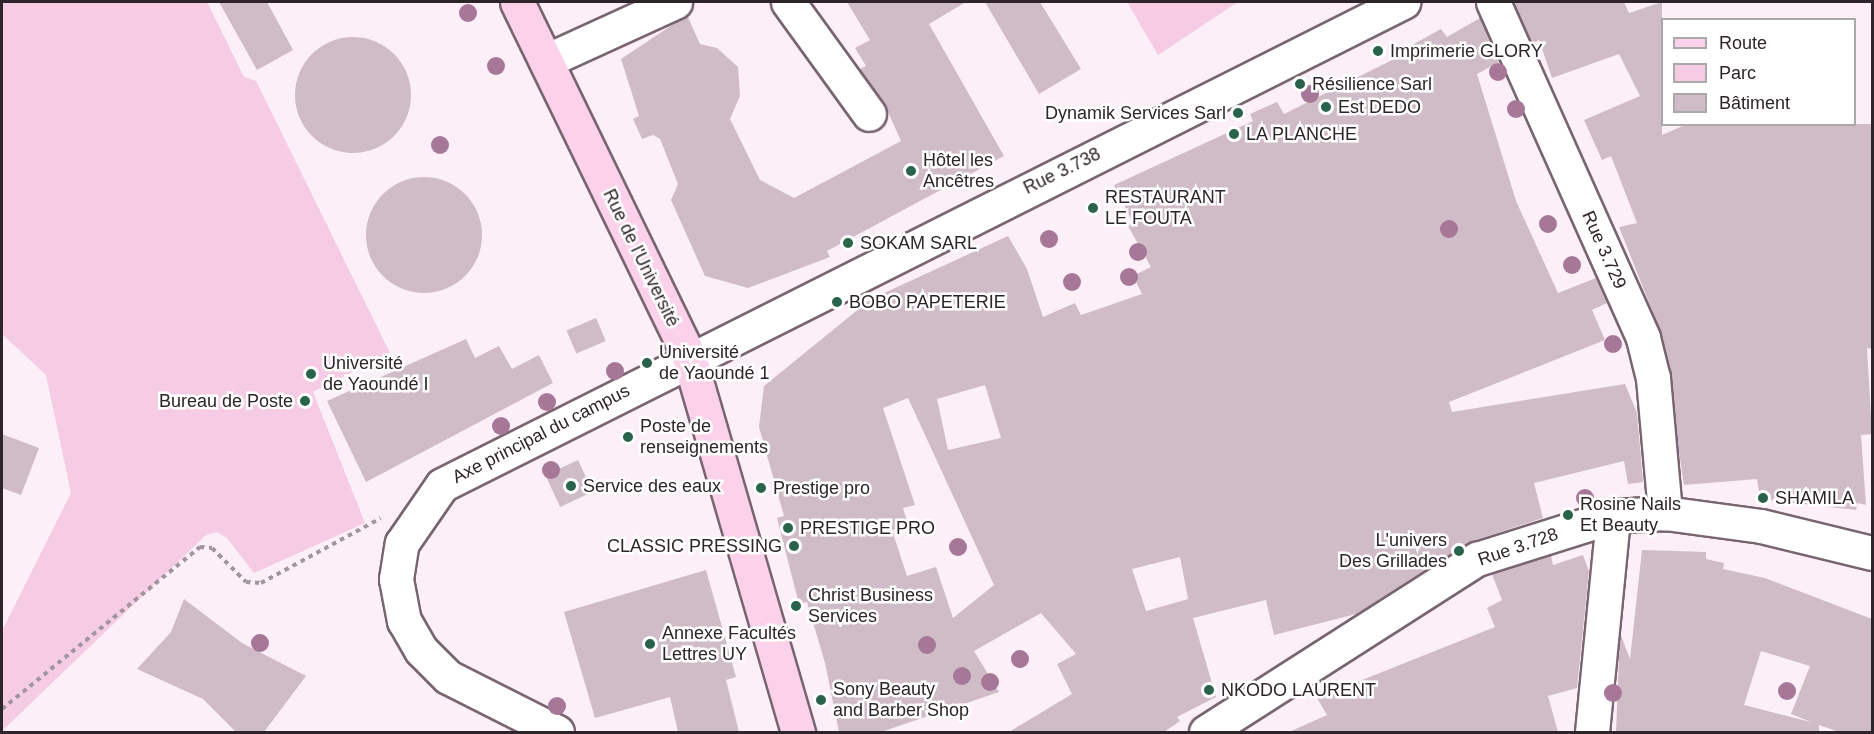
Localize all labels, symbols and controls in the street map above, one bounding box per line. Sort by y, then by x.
legend [1661,18,1856,126]
text: Route [1719,33,1767,53]
place label: Imprimerie GLORY [1390,40,1543,62]
marker: Imprimerie GLORY [1371,44,1385,58]
text: Parc [1719,63,1756,83]
place label: Résilience Sarl [1312,73,1432,95]
marker: Résilience Sarl [1293,77,1307,91]
text: Bâtiment [1719,93,1790,113]
place label: Est DEDO [1338,96,1421,118]
marker: Est DEDO [1319,100,1333,114]
place label: Dynamik Services Sarl [1045,102,1226,124]
marker: Dynamik Services Sarl [1231,106,1245,120]
place label: LA PLANCHE [1246,123,1358,145]
marker: LA PLANCHE [1227,127,1241,141]
street label: Rue 3.738 [1020,143,1104,199]
place label: Hôtel les Ancêtres [923,150,994,192]
marker: Hôtel les Ancêtres [904,164,918,178]
street label: Rue de l'Université [598,186,684,330]
place label: RESTAURANT LE FOUTA [1105,187,1226,230]
marker: RESTAURANT LE FOUTA [1086,201,1100,215]
street label: Rue 3.729 [1577,208,1631,292]
place label: SOKAM SARL [860,232,977,254]
marker: SOKAM SARL [841,236,855,250]
place label: BOBO PAPETERIE [849,291,1006,313]
marker: BOBO PAPETERIE [830,295,844,309]
place label: Université de Yaoundé 1 [659,342,770,385]
place label: Université de Yaoundé I [323,353,429,395]
marker: Université de Yaoundé 1 [640,356,654,370]
marker: Université de Yaoundé I [304,367,318,381]
street label: Axe principal du campus [449,380,633,488]
place label: Bureau de Poste [159,390,293,412]
marker: Bureau de Poste [298,394,312,408]
place label: Poste de renseignements [640,416,768,458]
marker: Poste de renseignements [621,430,635,444]
place label: Service des eaux [583,475,721,497]
place label: Prestige pro [773,477,870,499]
marker: Service des eaux [564,479,578,493]
marker: Prestige pro [754,481,768,495]
place label: SHAMILA [1775,487,1854,509]
marker: SHAMILA [1756,491,1770,505]
place label: Rosine Nails Et Beauty [1580,494,1681,536]
marker: Rosine Nails Et Beauty [1561,508,1575,522]
place label: PRESTIGE PRO [800,517,935,539]
marker: PRESTIGE PRO [781,521,795,535]
street label: Rue 3.728 [1475,523,1561,571]
place label: L'univers Des Grillades [1339,530,1447,572]
place label: CLASSIC PRESSING [607,535,782,557]
marker: CLASSIC PRESSING [787,539,801,553]
marker: L'univers Des Grillades [1452,544,1466,558]
place label: Christ Business Services [808,585,933,628]
marker: Christ Business Services [789,599,803,613]
place label: Annexe Facultés Lettres UY [662,623,796,666]
marker: Annexe Facultés Lettres UY [643,637,657,651]
place label: Sony Beauty and Barber Shop [833,679,969,722]
place label: NKODO LAURENT [1221,679,1376,701]
marker: NKODO LAURENT [1202,683,1216,697]
marker: Sony Beauty and Barber Shop [814,693,828,707]

